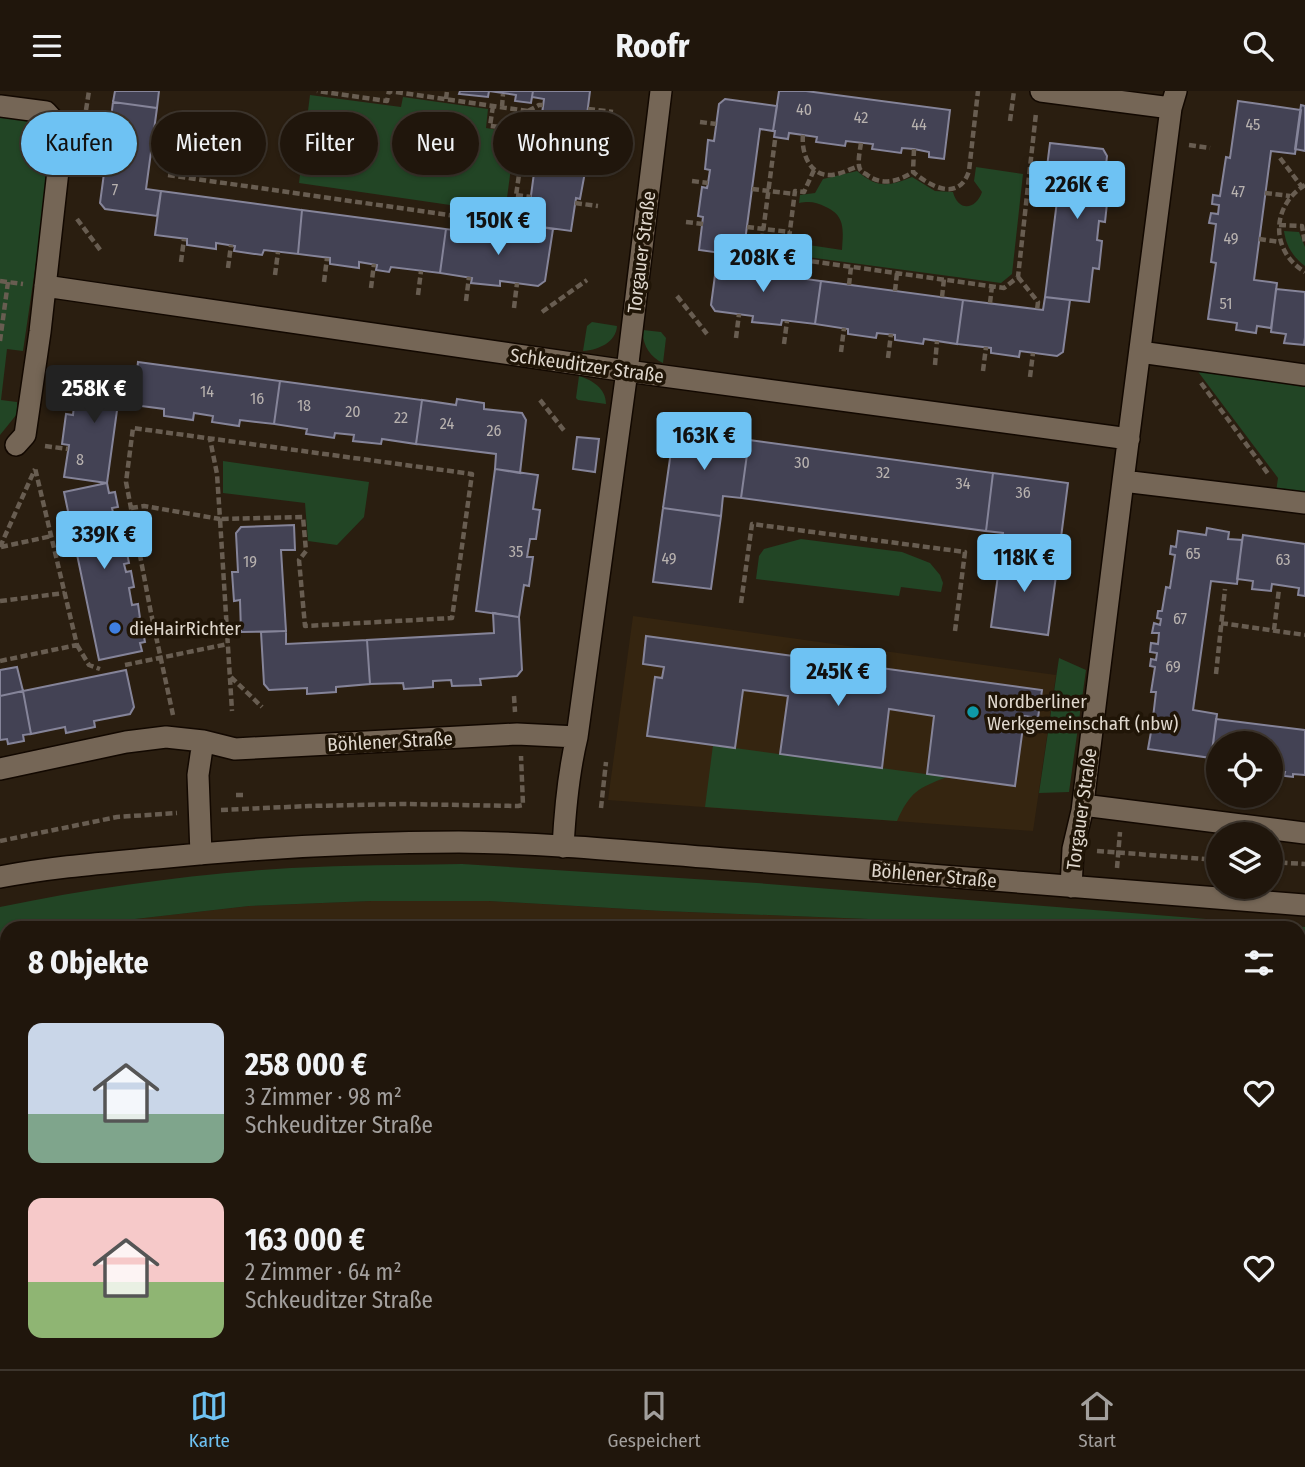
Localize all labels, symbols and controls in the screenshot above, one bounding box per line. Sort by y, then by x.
icon: menu [28,27,66,65]
text: Roofr [616,27,689,65]
icon: search [1239,27,1277,65]
house number: 40 [796,100,812,119]
house number: 42 [854,108,868,127]
chip: Kaufen [21,112,137,175]
chip: Mieten [151,112,266,175]
chip: Filter [280,112,378,175]
chip: Neu [392,112,479,175]
chip: Wohnung [493,112,633,175]
house number: 44 [911,115,927,134]
house number: 45 [1246,115,1260,134]
pin: 226K € [1020,162,1134,221]
text: 226K € [1045,170,1109,198]
house number: 7 [112,180,119,199]
house number: 47 [1231,182,1245,201]
street label: Torgauer Straße [623,190,660,314]
pin: 150K € [441,197,555,257]
text: 150K € [466,206,530,234]
house number: 49 [1223,229,1239,248]
pin: 208K € [706,235,820,294]
text: 208K € [730,243,796,271]
house number: 51 [1220,294,1232,313]
street label: Schkeuditzer Straße [509,343,665,388]
pin: 258K € [37,365,151,425]
text: 258K € [62,374,126,402]
house number: 14 [200,382,214,401]
house number: 16 [250,389,264,408]
house number: 18 [297,396,311,415]
house number: 20 [345,402,361,421]
house number: 22 [394,408,408,427]
pin: 163K € [647,413,761,472]
house number: 24 [440,414,454,433]
house number: 26 [487,421,502,440]
text: 163K € [673,421,735,449]
house number: 8 [76,450,84,469]
house number: 30 [794,453,810,472]
house number: 32 [876,463,890,482]
house number: 34 [956,474,971,493]
house number: 36 [1015,483,1031,502]
pin: 339K € [47,511,161,571]
text: 339K € [72,520,136,548]
pin: 118K € [967,535,1081,594]
house number: 35 [509,542,523,561]
text: 118K € [993,543,1055,571]
house number: 65 [1185,544,1201,563]
house number: 49 [661,549,677,568]
house number: 63 [1275,550,1291,569]
house number: 19 [243,552,257,571]
house number: 67 [1173,609,1188,628]
place label: dieHairRichter [129,617,241,640]
marker: dieHairRichter [107,620,123,636]
pin: 245K € [781,649,895,708]
text: 245K € [806,657,870,685]
house number: 69 [1165,657,1181,676]
place label: Nordberliner Werkgemeinschaft (nbw) [987,690,1178,735]
marker: Nordberliner Werkgemeinschaft (nbw) [965,704,981,720]
street label: Böhlener Straße [327,727,453,756]
map controls [1206,731,1283,899]
button: locate [1206,731,1283,808]
street label: Torgauer Straße [1062,747,1101,872]
button: layers [1206,822,1283,899]
street label: Böhlener Straße [870,859,998,892]
icon: filters [1240,944,1278,982]
text: 8 Objekte [28,945,149,981]
text: 258 000 € [245,1047,367,1083]
icon: home [84,1051,168,1135]
icon: heart [1240,1074,1278,1112]
text: 3 Zimmer · 98 m² [245,1083,402,1111]
text: Schkeuditzer Straße [245,1111,433,1139]
text: 163 000 € [245,1222,365,1258]
icon: home [84,1226,168,1310]
icon: heart [1240,1249,1278,1287]
text: 2 Zimmer · 64 m² [245,1258,402,1286]
text: Schkeuditzer Straße [245,1286,433,1314]
tab: Karte [189,1387,230,1452]
tab: Gespeichert [608,1387,701,1452]
tab: Start [1078,1387,1116,1452]

